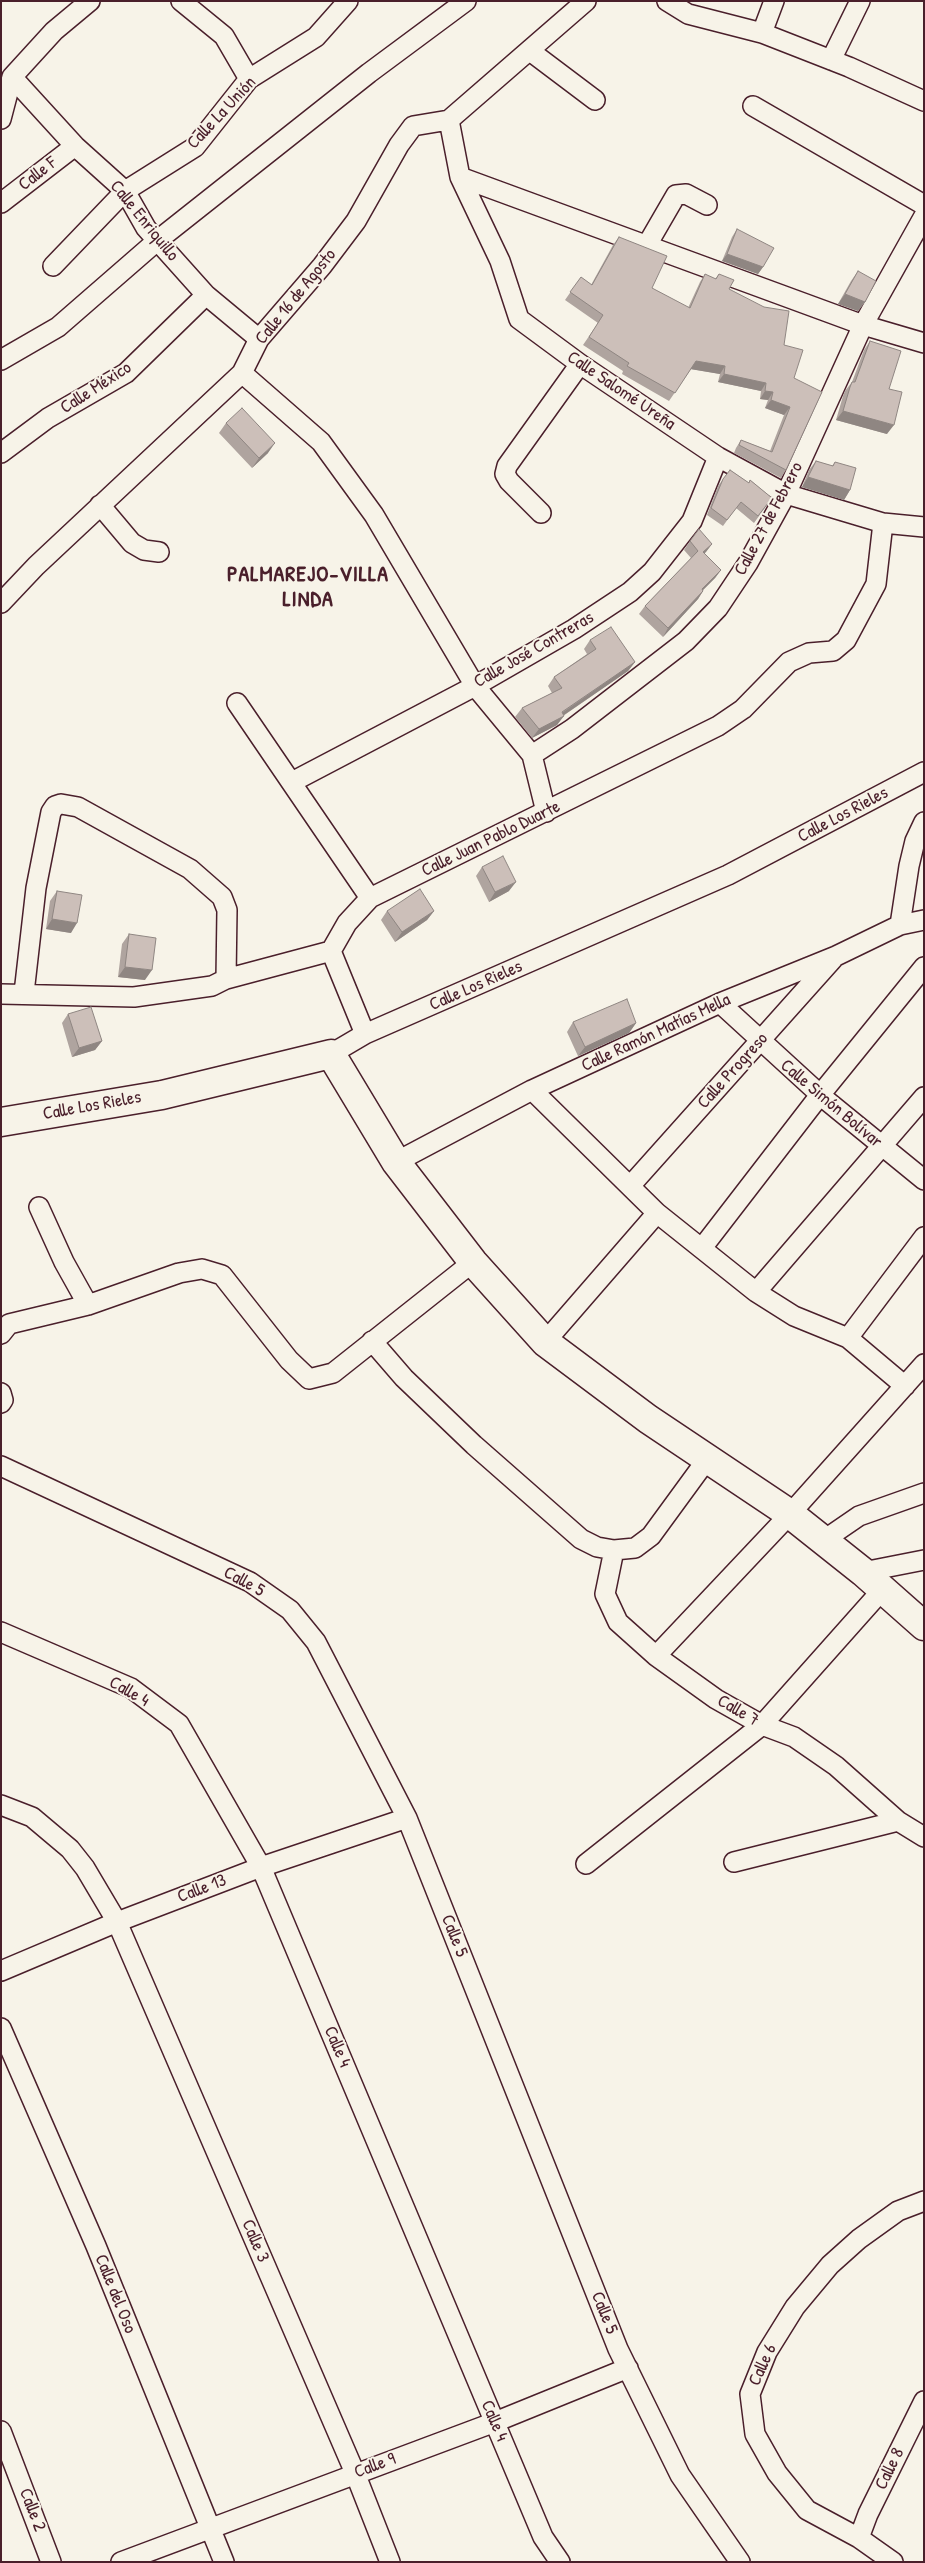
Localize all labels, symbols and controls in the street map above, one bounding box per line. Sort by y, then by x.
street label: Calle La Unión [183,72,261,154]
street label: Calle F [15,152,61,196]
street label: Calle Enriquillo [105,176,183,266]
street label: Calle 16 de Agosto [251,245,341,349]
street label: Calle Salomé Ureña [563,347,679,435]
street label: Calle México [56,357,136,419]
street label: Calle 27 de Febrero [730,459,808,579]
district label: PALMAREJO-VILLA LINDA [225,562,391,614]
street label: Calle José Contreras [470,607,598,693]
street label: Calle Los Rieles [794,782,892,848]
street label: Calle Juan Pablo Duarte [418,796,564,882]
street label: Calle Los Rieles [426,956,526,1016]
street label: Calle Ramón Matías Mella [578,989,734,1077]
street label: Calle Progreso [693,1028,773,1114]
street label: Calle Simón Bolívar [776,1055,886,1153]
street label: Calle Los Rieles [41,1087,143,1125]
street label: Calle 5 [220,1562,268,1602]
street label: Calle 4 [105,1672,153,1712]
street label: Calle 7 [713,1690,763,1732]
street label: Calle 13 [175,1870,229,1908]
street label: Calle 5 [436,1912,472,1960]
street label: Calle 4 [319,2023,355,2071]
street label: Calle 3 [236,2217,274,2265]
street label: Calle del Oso [89,2251,141,2337]
street label: Calle 5 [586,2289,622,2337]
street label: Calle 6 [744,2341,782,2389]
street label: Calle 4 [476,2397,512,2445]
street label: Calle 8 [871,2445,909,2493]
street label: Calle 9 [351,2449,399,2483]
street label: Calle 2 [14,2485,50,2535]

